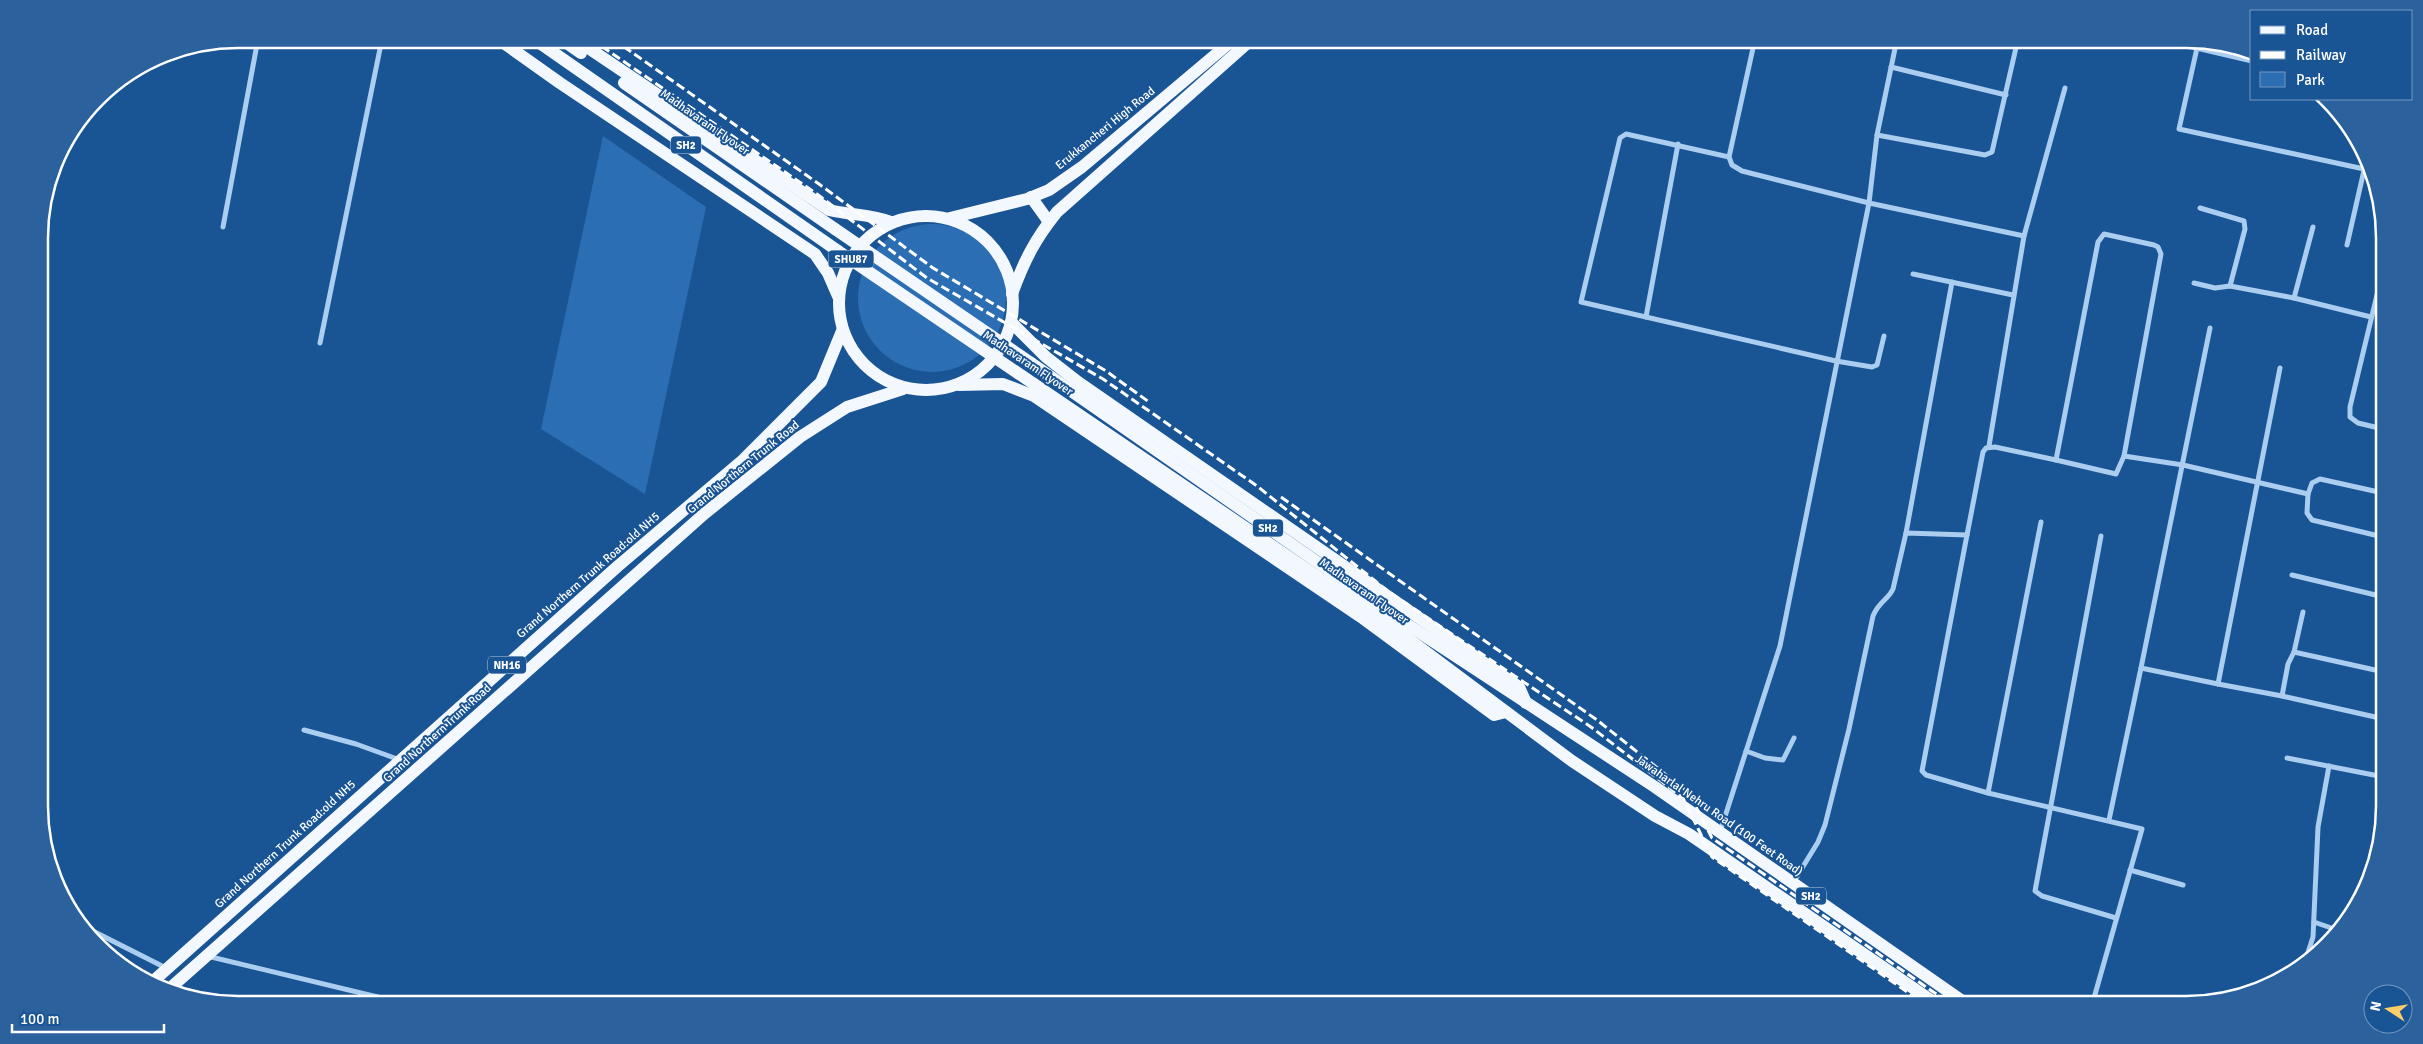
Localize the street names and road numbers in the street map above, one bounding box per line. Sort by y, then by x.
street label: Erukkancheri High Road [1053,84,1158,173]
street label: Madhavaram Flyover [657,86,753,159]
road number: SH2 [671,136,701,154]
road number: SHU87 [828,250,874,268]
street label: Madhavaram Flyover [980,328,1076,399]
street label: Grand Northern Trunk Road [684,417,803,517]
street label: Grand Northern Trunk Road:old NH5 [514,509,663,642]
road number: SH2 [1253,520,1283,536]
street label: Madhavaram Flyover [1316,555,1412,628]
road number: NH16 [488,656,526,674]
street label: Grand Northern Trunk Road [380,681,494,786]
street label: Jawaharlal Nehru Road (100 Feet Road) [1632,751,1806,879]
street label: Grand Northern Trunk Road:old NH5 [212,777,359,912]
road number: SH2 [1796,888,1826,904]

